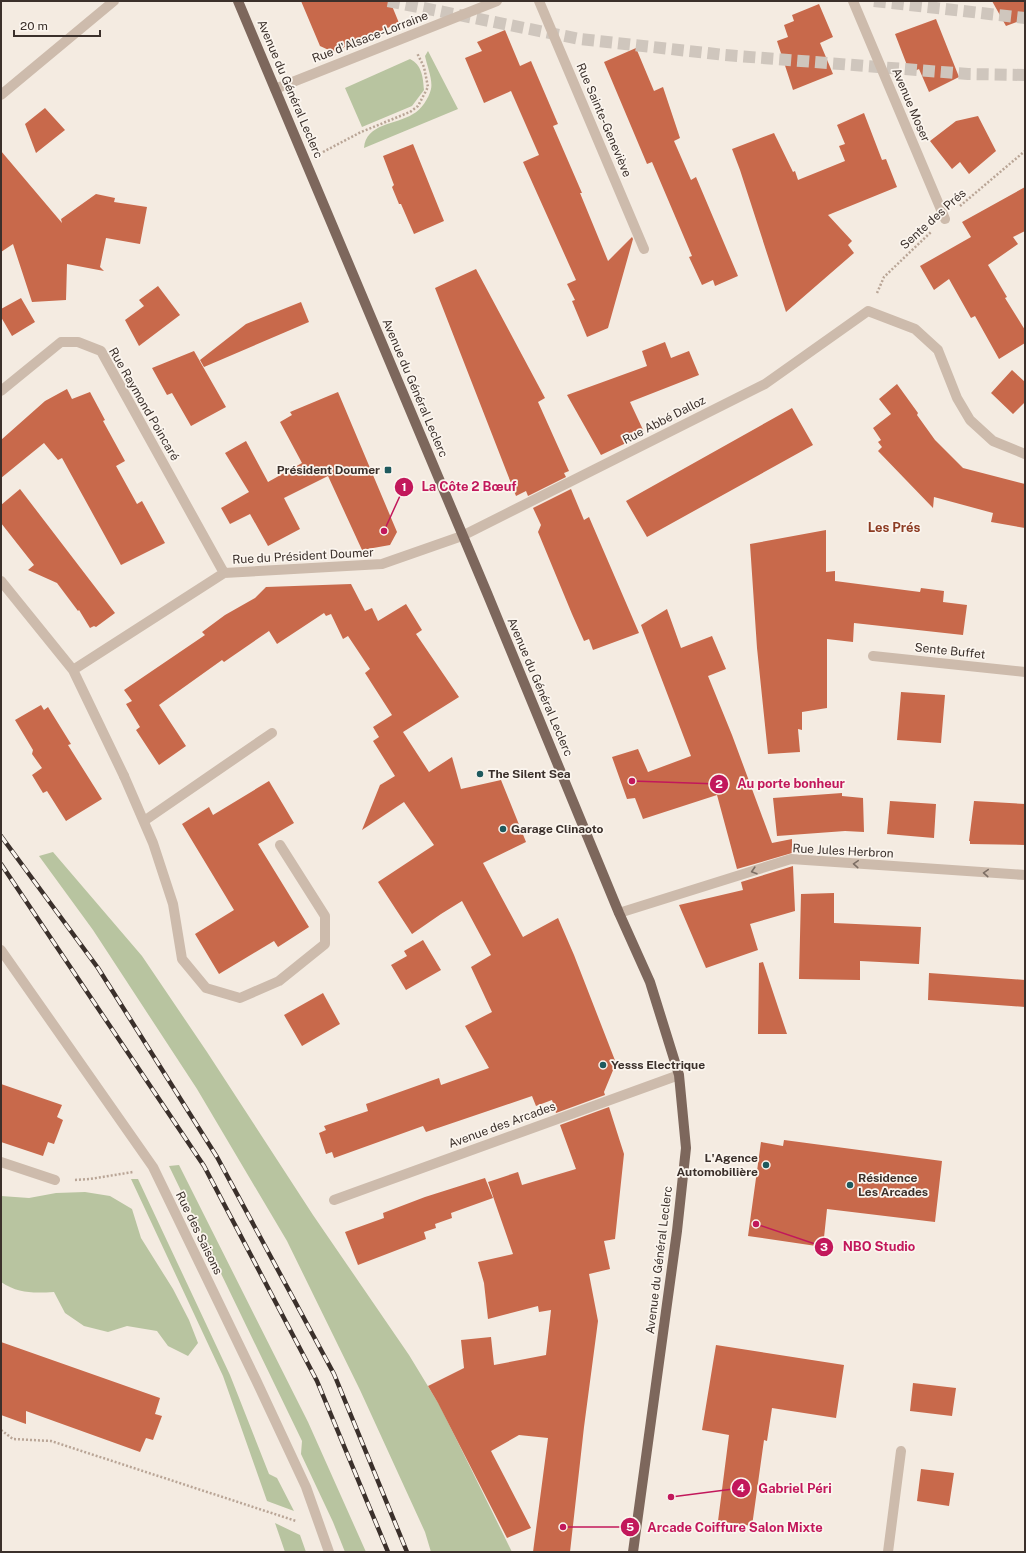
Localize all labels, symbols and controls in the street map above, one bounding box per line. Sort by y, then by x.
street label: Rue d'Alsace-Lorraine [310,8,430,66]
scale bar [14,12,100,38]
street label: Avenue du Général Leclerc [254,18,326,160]
text: 20 m [20,19,48,33]
street label: Rue Sainte-Geneviève [574,61,634,179]
street label: Avenue Moser [889,66,933,144]
street label: Sente des Prés [897,186,969,252]
street label: Avenue du Général Leclerc [379,317,451,459]
street label: Rue Raymond Poincaré [106,345,182,463]
street label: Rue Abbé Dalloz [620,393,708,447]
place label: Président Doumer [277,463,380,477]
marker: Président Doumer [383,465,393,475]
callout: La Côte 2 Bœuf [394,474,525,499]
text: La Côte 2 Bœuf [421,479,517,494]
text: 1 [401,480,407,494]
district label: Les Prés [868,520,920,535]
street label: Rue du Président Doumer [232,545,374,567]
street label: Avenue du Général Leclerc [504,616,576,758]
street label: Sente Buffet [914,640,986,662]
place label: The Silent Sea [488,767,571,781]
marker: The Silent Sea [475,769,485,779]
callout: Au porte bonheur [709,771,853,796]
text: Au porte bonheur [737,776,845,791]
text: 2 [715,777,723,791]
place label: Garage Clinaoto [511,822,604,836]
marker: Garage Clinaoto [498,824,508,834]
street label: Rue Jules Herbron [792,841,894,861]
one-way arrow [853,859,859,868]
one-way arrow [751,866,758,875]
one-way arrow [983,868,989,877]
place label: Yesss Electrique [611,1058,705,1072]
marker: Yesss Electrique [598,1060,608,1070]
street label: Avenue des Arcades [447,1099,557,1151]
place label: L'Agence Automobilière [677,1151,758,1179]
marker: L'Agence Automobilière [761,1160,771,1170]
place label: Résidence Les Arcades [858,1171,928,1199]
marker: Résidence Les Arcades [845,1180,855,1190]
street label: Avenue du Général Leclerc [643,1185,675,1335]
street label: Rue des Saisons [173,1189,225,1277]
callout: NBO Studio [814,1234,923,1259]
text: NBO Studio [843,1239,915,1254]
text: 3 [820,1240,828,1254]
callout: Gabriel Péri [731,1476,840,1501]
text: 4 [737,1481,745,1495]
text: Gabriel Péri [758,1481,832,1496]
callout: Arcade Coiffure Salon Mixte [620,1515,831,1540]
text: 5 [626,1520,634,1534]
text: Arcade Coiffure Salon Mixte [647,1520,823,1535]

